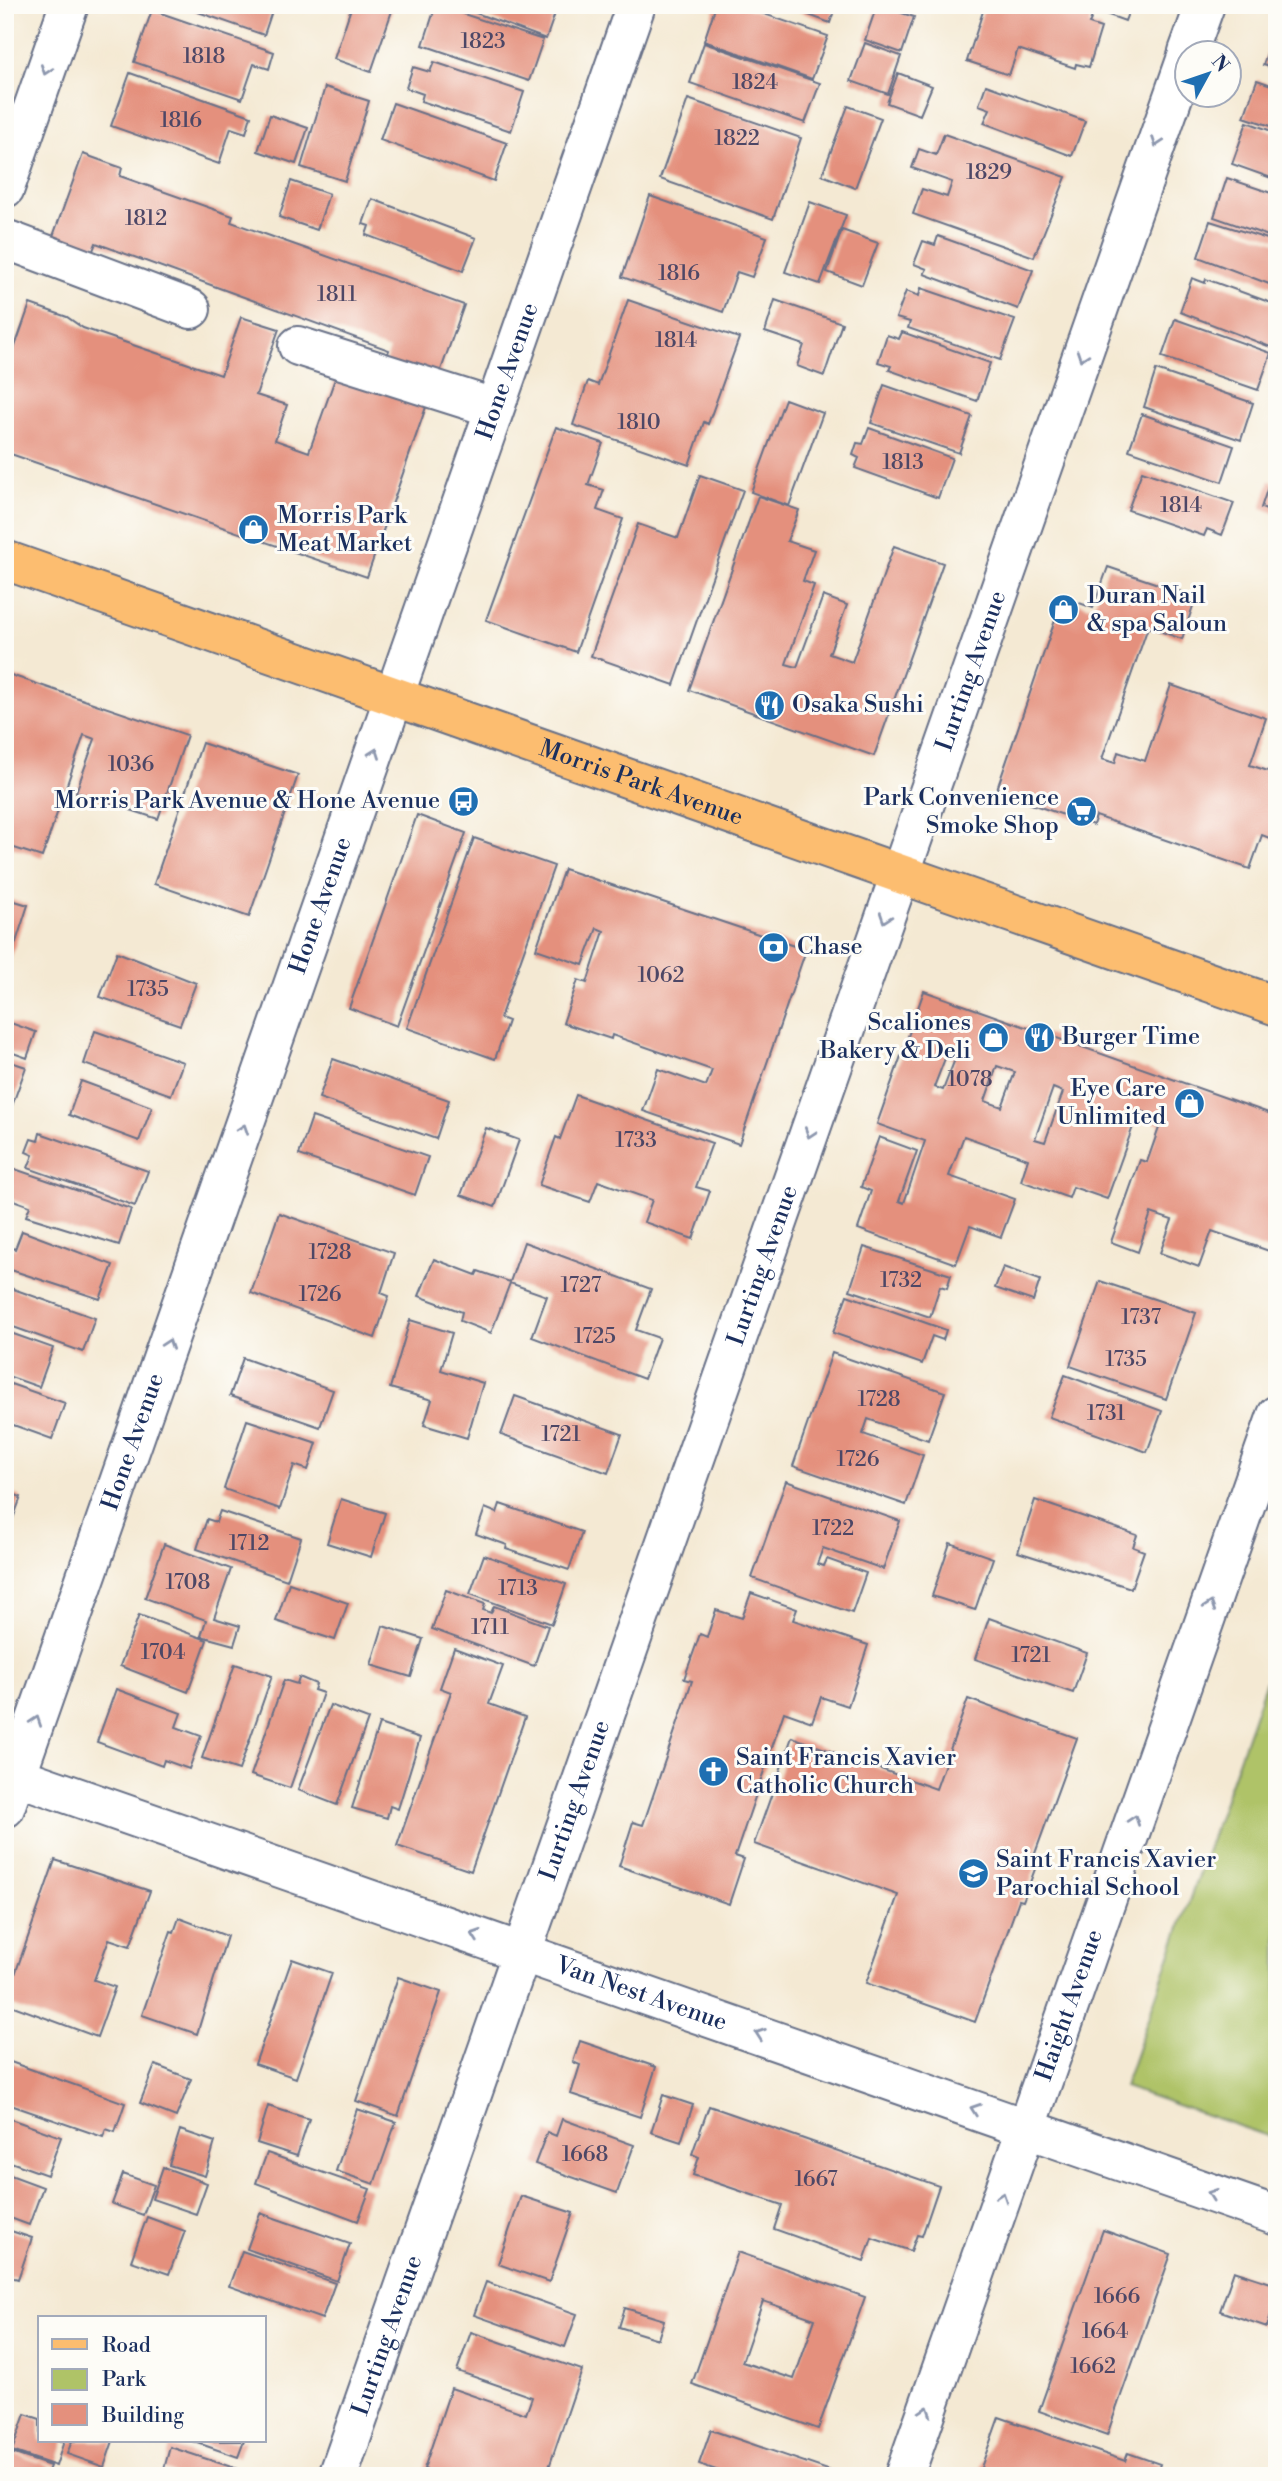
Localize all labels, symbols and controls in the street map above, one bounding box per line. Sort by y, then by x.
house number: 1823 [460,29,506,55]
north arrow [1174,38,1244,108]
house number: 1818 [183,44,225,70]
text: N [1206,50,1234,77]
one-way arrow [41,63,55,75]
house number: 1824 [732,70,778,96]
house number: 1816 [160,108,202,134]
house number: 1822 [714,126,760,152]
one-way arrow [1151,135,1165,147]
house number: 1829 [966,160,1012,186]
house number: 1812 [125,206,167,232]
house number: 1816 [658,261,700,287]
house number: 1811 [317,282,357,308]
street label: Hone Avenue [470,299,546,444]
house number: 1814 [655,328,697,354]
one-way arrow [1076,350,1090,362]
house number: 1810 [617,410,661,436]
house number: 1813 [882,450,924,476]
house number: 1814 [1160,493,1202,519]
place label: Morris Park Meat Market [277,501,413,559]
shop icon: Morris Park Meat Market [237,513,271,547]
place label: Duran Nail & spa Saloun [1087,581,1227,639]
street label: Lurting Avenue [930,587,1013,755]
shop icon: Duran Nail & spa Saloun [1047,593,1081,627]
restaurant icon: Osaka Sushi [752,688,786,722]
place label: Osaka Sushi [792,690,924,720]
street label: Morris Park Avenue [535,733,747,833]
one-way arrow [367,747,381,759]
house number: 1036 [108,752,155,778]
place label: Park Convenience Smoke Shop [863,783,1059,841]
bus stop icon: Morris Park Avenue & Hone Avenue [446,784,480,818]
place label: Morris Park Avenue & Hone Avenue [54,786,440,816]
supermarket icon: Park Convenience Smoke Shop [1065,795,1099,829]
street label: Hone Avenue [283,833,359,978]
one-way arrow [879,911,893,923]
bank icon: Chase [757,930,791,964]
place label: Chase [797,932,863,962]
house number: 1062 [638,963,685,989]
house number: 1735 [127,977,169,1003]
place label: Scaliones Bakery & Deli [819,1008,971,1066]
shop icon: Scaliones Bakery & Deli [977,1020,1011,1054]
restaurant icon: Burger Time [1022,1020,1056,1054]
place label: Burger Time [1061,1022,1200,1052]
house number: 1078 [947,1067,993,1093]
place label: Eye Care Unlimited [1057,1074,1166,1132]
shop icon: Eye Care Unlimited [1172,1086,1206,1120]
one-way arrow [235,1124,249,1136]
one-way arrow [804,1126,818,1138]
house number: 1733 [615,1128,657,1154]
street label: Lurting Avenue [721,1181,805,1350]
house number: 1728 [308,1240,352,1266]
house number: 1732 [880,1268,922,1294]
house number: 1727 [561,1273,602,1299]
house number: 1726 [299,1282,342,1308]
house number: 1737 [1121,1305,1161,1331]
house number: 1725 [574,1324,616,1350]
one-way arrow [160,1338,174,1351]
house number: 1735 [1105,1347,1147,1373]
street label: Hone Avenue [95,1369,171,1514]
house number: 1728 [857,1387,901,1413]
house number: 1731 [1087,1401,1125,1427]
house number: 1721 [541,1422,581,1448]
house number: 1726 [837,1447,880,1473]
house number: 1722 [812,1516,854,1542]
house number: 1712 [229,1531,269,1557]
house number: 1708 [166,1570,210,1596]
house number: 1713 [498,1576,538,1602]
one-way arrow [1202,1600,1216,1612]
house number: 1711 [471,1615,509,1641]
house number: 1704 [141,1640,185,1666]
house number: 1721 [1011,1643,1051,1669]
one-way arrow [28,1715,42,1727]
street label: Lurting Avenue [533,1716,617,1885]
place label: Saint Francis Xavier Catholic Church [736,1743,956,1801]
church icon: Saint Francis Xavier Catholic Church [696,1755,730,1789]
one-way arrow [1126,1815,1140,1827]
place label: Saint Francis Xavier Parochial School [996,1845,1216,1903]
school or university icon: Saint Francis Xavier Parochial School [956,1857,990,1891]
street label: Haight Avenue [1029,1925,1110,2085]
one-way arrow [470,1929,483,1943]
street label: Van Nest Avenue [551,1950,731,2038]
one-way arrow [755,2028,767,2042]
one-way arrow [969,2103,981,2117]
house number: 1668 [562,2142,608,2168]
house number: 1667 [794,2167,838,2193]
one-way arrow [1207,2188,1219,2202]
one-way arrow [994,2191,1008,2203]
street label: Lurting Avenue [345,2251,429,2420]
house number: 1666 [1094,2284,1141,2310]
legend [38,2316,266,2442]
house number: 1664 [1082,2319,1128,2345]
text: Road [102,2333,151,2359]
house number: 1662 [1070,2354,1116,2380]
text: Park [102,2367,147,2393]
text: Building [101,2403,184,2429]
one-way arrow [918,2406,932,2418]

